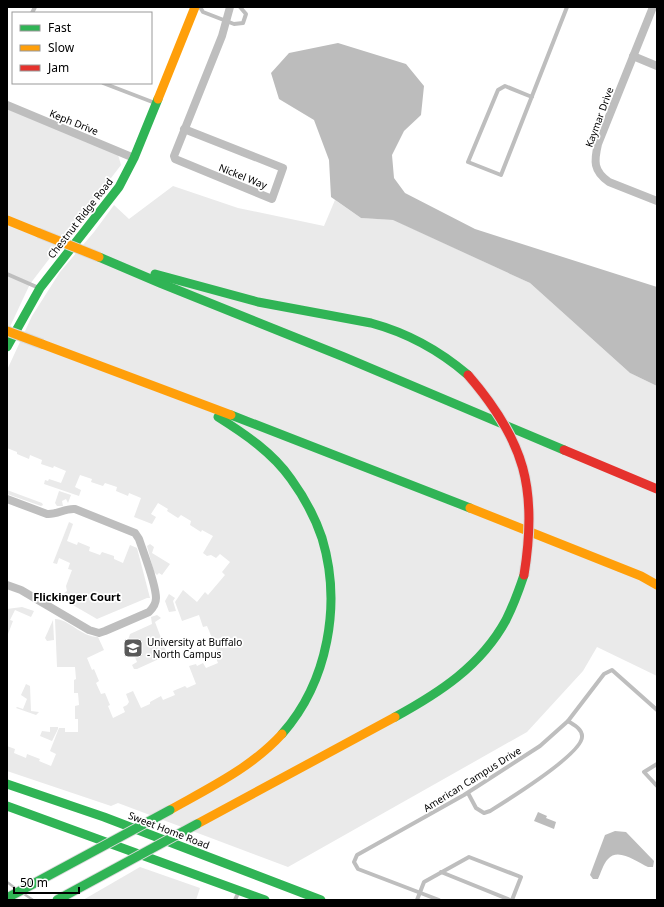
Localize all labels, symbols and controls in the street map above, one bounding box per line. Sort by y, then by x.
legend [12,12,152,84]
text: Fast [48,19,72,36]
text: Slow [48,39,75,56]
text: Jam [47,59,69,76]
street label: Kaymar Drive [582,85,617,149]
street label: Keph Drive [48,106,101,138]
street label: Nickel Way [217,160,270,192]
street label: Chestnut Ridge Road [44,175,116,261]
district label: Flickinger Court [33,589,121,604]
place label: University at Buffalo - North Campus [147,635,242,661]
school or university icon: University at Buffalo - North Campus [122,637,144,659]
street label: American Campus Drive [420,743,524,815]
street label: Sweet Home Road [126,808,212,852]
scale bar [14,869,79,895]
text: 50 m [20,874,48,891]

